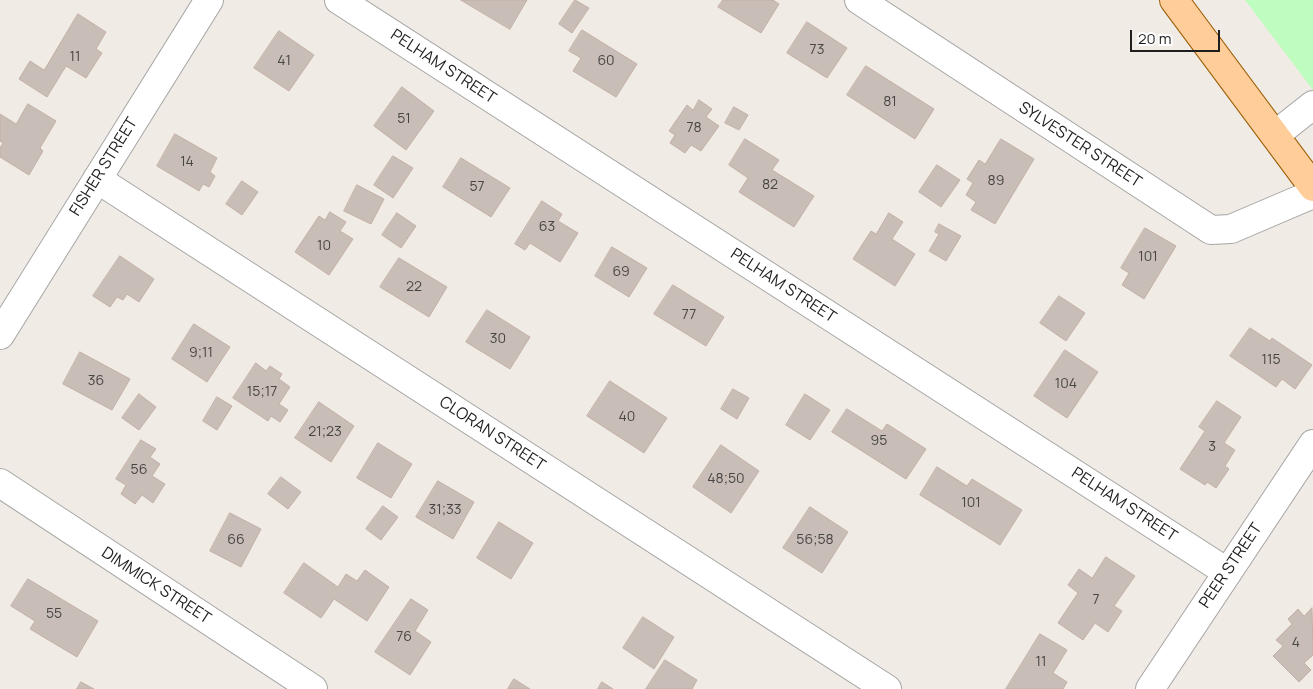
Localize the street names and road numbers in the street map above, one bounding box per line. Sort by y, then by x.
street label: PELHAM STREET [387,26,499,108]
street label: SYLVESTER STREET [1015,98,1145,192]
street label: FISHER STREET [66,114,142,220]
street label: PELHAM STREET [727,245,839,327]
street label: CLORAN STREET [435,393,549,475]
street label: PELHAM STREET [1068,464,1180,546]
street label: PEER STREET [1196,520,1266,612]
street label: DIMMICK STREET [98,543,214,629]

